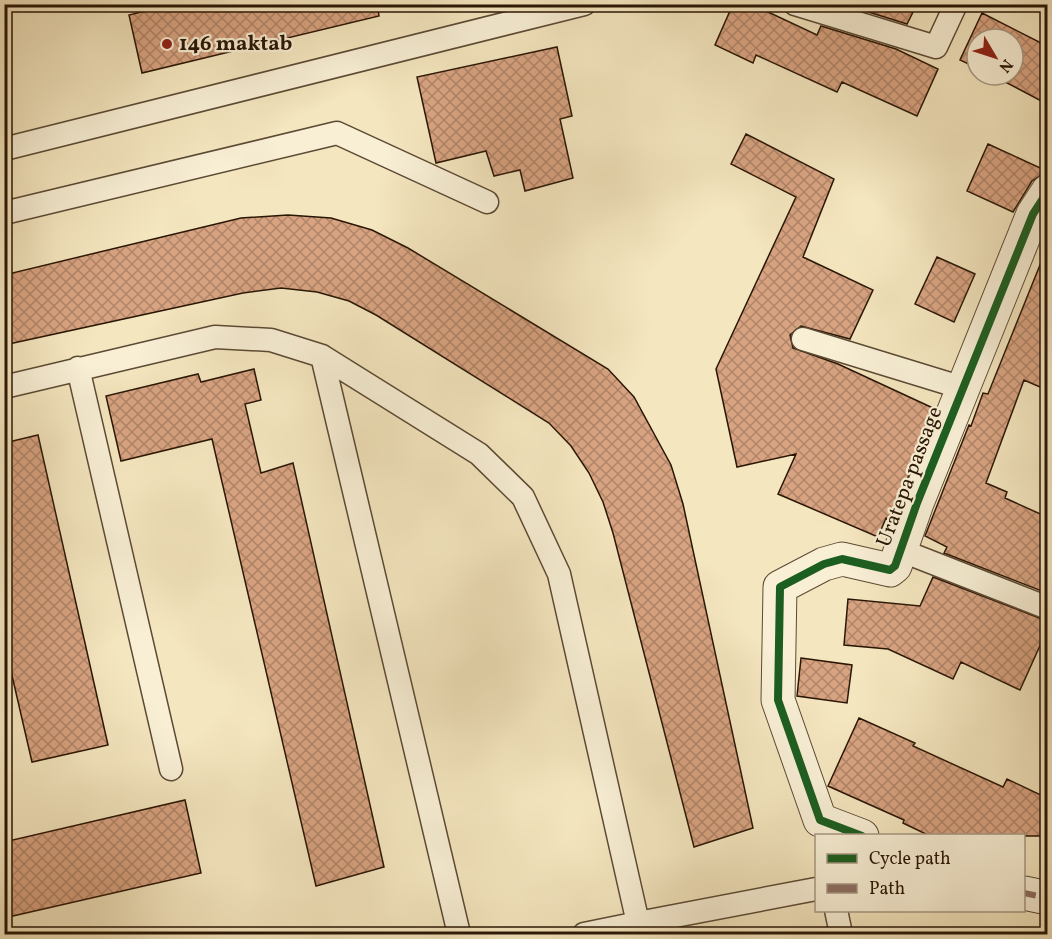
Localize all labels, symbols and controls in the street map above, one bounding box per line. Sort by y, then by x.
north arrow [965,27,1025,87]
place label: 146 maktab [179,30,292,59]
marker: 146 maktab [160,37,174,51]
text: N [993,54,1017,77]
street label: Uratepa passage [870,402,950,552]
legend [815,834,1025,912]
text: Cycle path [869,847,951,872]
text: Path [869,877,905,902]

